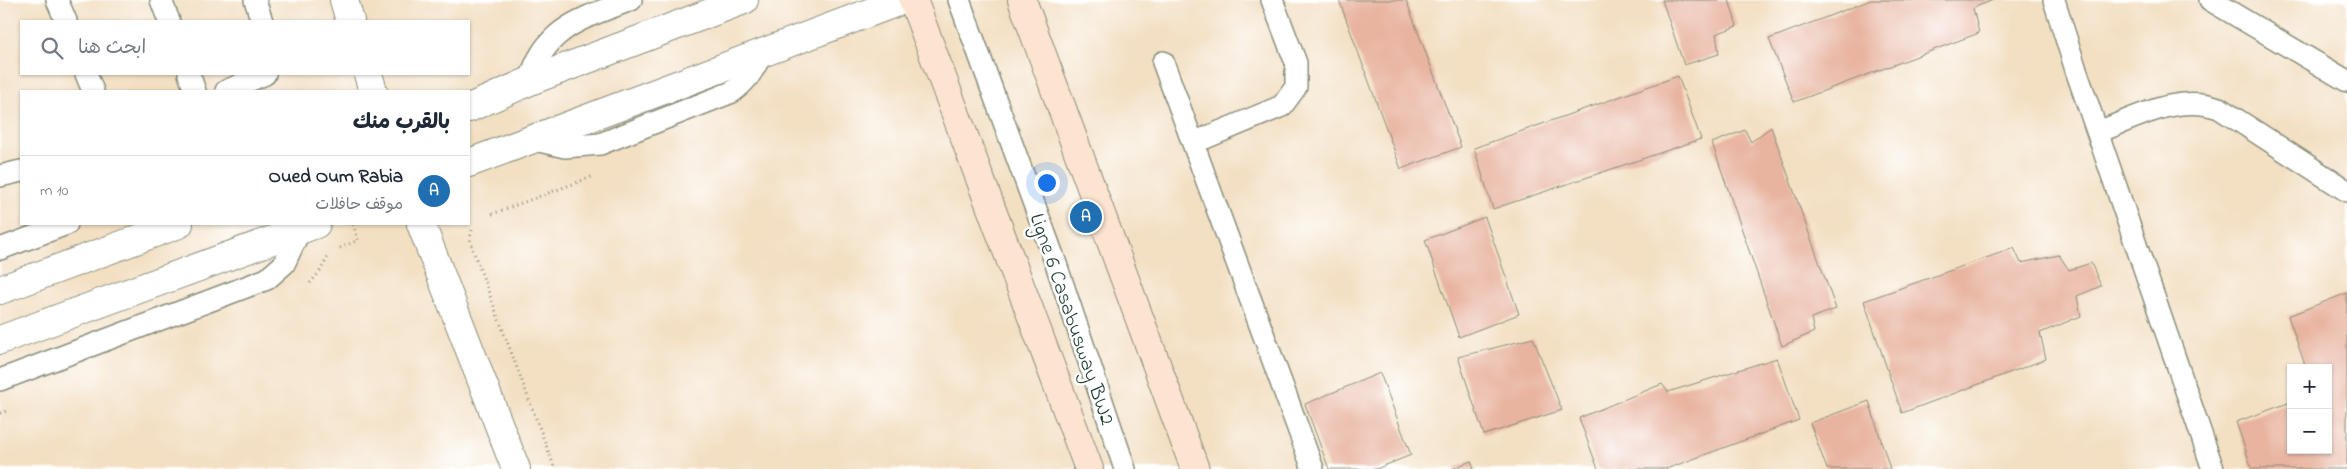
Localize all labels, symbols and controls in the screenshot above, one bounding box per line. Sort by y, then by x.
search box [20,20,470,75]
icon: search [38,34,66,62]
text: ابحث هنا [78,35,146,62]
text: بالقرب منك [353,108,450,138]
text: Oued Oum Rabia [268,164,403,191]
your location [1034,170,1060,196]
text: 10 m [40,179,68,203]
text: A [429,179,439,203]
text: موقف حافلات [315,193,403,217]
pin: A [1070,198,1102,236]
street label: Ligne 6 Casabusway BW2 [1019,210,1121,430]
map controls [2287,364,2332,454]
button: + [2287,364,2332,409]
button: − [2287,409,2332,454]

